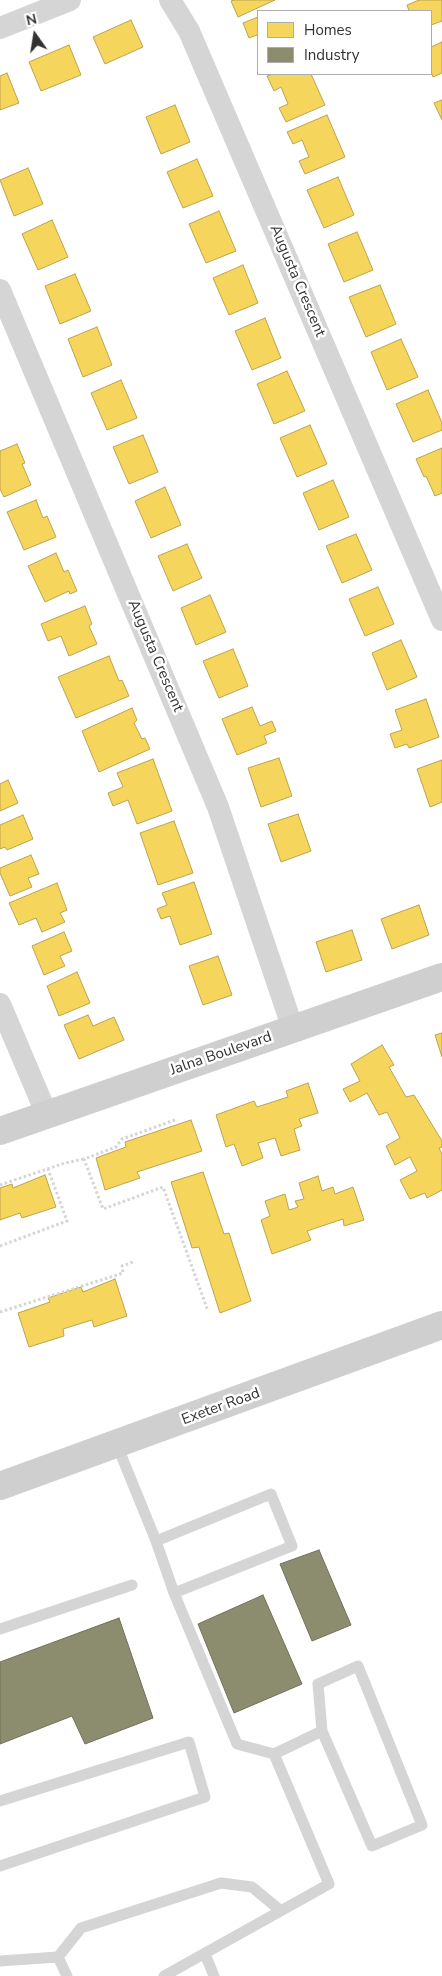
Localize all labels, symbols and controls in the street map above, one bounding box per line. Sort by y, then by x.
text: N [24,9,39,30]
north arrow [10,10,60,60]
legend [257,10,432,75]
text: Homes [304,20,352,40]
text: Industry [304,45,359,65]
street label: Augusta Crescent [265,222,329,340]
street label: Augusta Crescent [123,597,187,715]
street label: Jalna Boulevard [168,1028,274,1080]
street label: Exeter Road [180,1385,262,1429]

